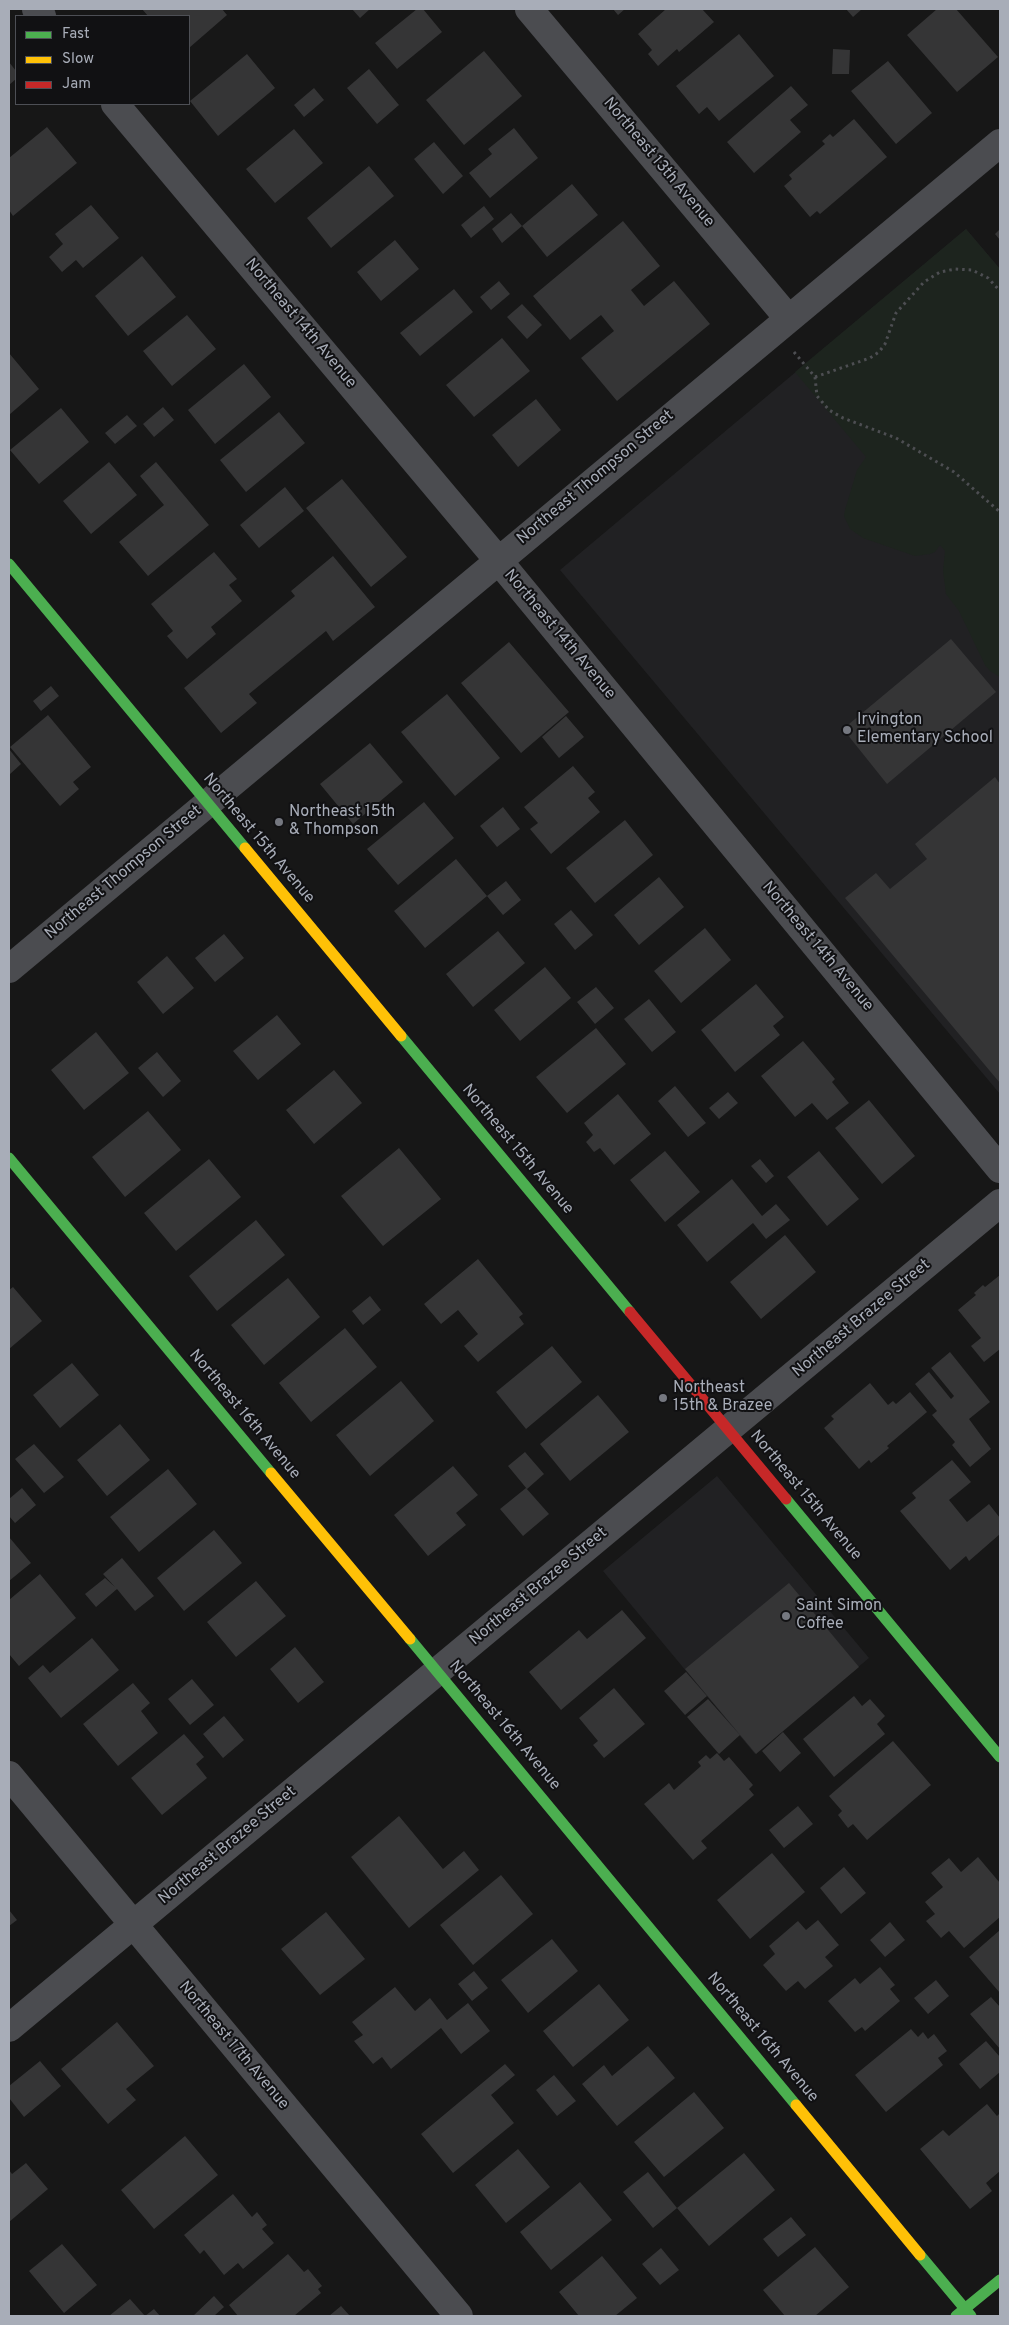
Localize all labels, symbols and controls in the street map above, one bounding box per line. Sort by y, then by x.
legend [15,15,190,105]
text: Fast [62,25,90,44]
text: Slow [62,50,94,69]
text: Jam [62,75,91,94]
street label: Northeast 13th Avenue [598,94,718,232]
street label: Northeast 14th Avenue [240,255,360,393]
street label: Northeast Thompson Street [514,407,678,549]
street label: Northeast 14th Avenue [499,566,619,704]
place label: Irvington Elementary School [857,711,993,749]
marker: Irvington Elementary School [841,724,853,736]
street label: Northeast 15th Avenue [198,770,318,908]
street label: Northeast Thompson Street [42,802,206,944]
place label: Northeast 15th & Thompson [289,803,395,841]
marker: Northeast 15th & Thompson [273,816,285,828]
street label: Northeast 14th Avenue [757,878,877,1016]
street label: Northeast 15th Avenue [457,1081,577,1219]
street label: Northeast Brazee Street [789,1256,935,1382]
street label: Northeast 16th Avenue [184,1346,304,1484]
place label: Northeast 15th & Brazee [673,1379,772,1417]
marker: Northeast 15th & Brazee [657,1392,669,1404]
street label: Northeast 15th Avenue [745,1427,865,1565]
street label: Northeast Brazee Street [466,1524,612,1650]
place label: Saint Simon Coffee [796,1597,882,1635]
marker: Saint Simon Coffee [780,1610,792,1622]
street label: Northeast 16th Avenue [444,1657,564,1795]
street label: Northeast Brazee Street [155,1783,301,1909]
street label: Northeast 16th Avenue [702,1969,822,2107]
street label: Northeast 17th Avenue [174,1978,292,2114]

